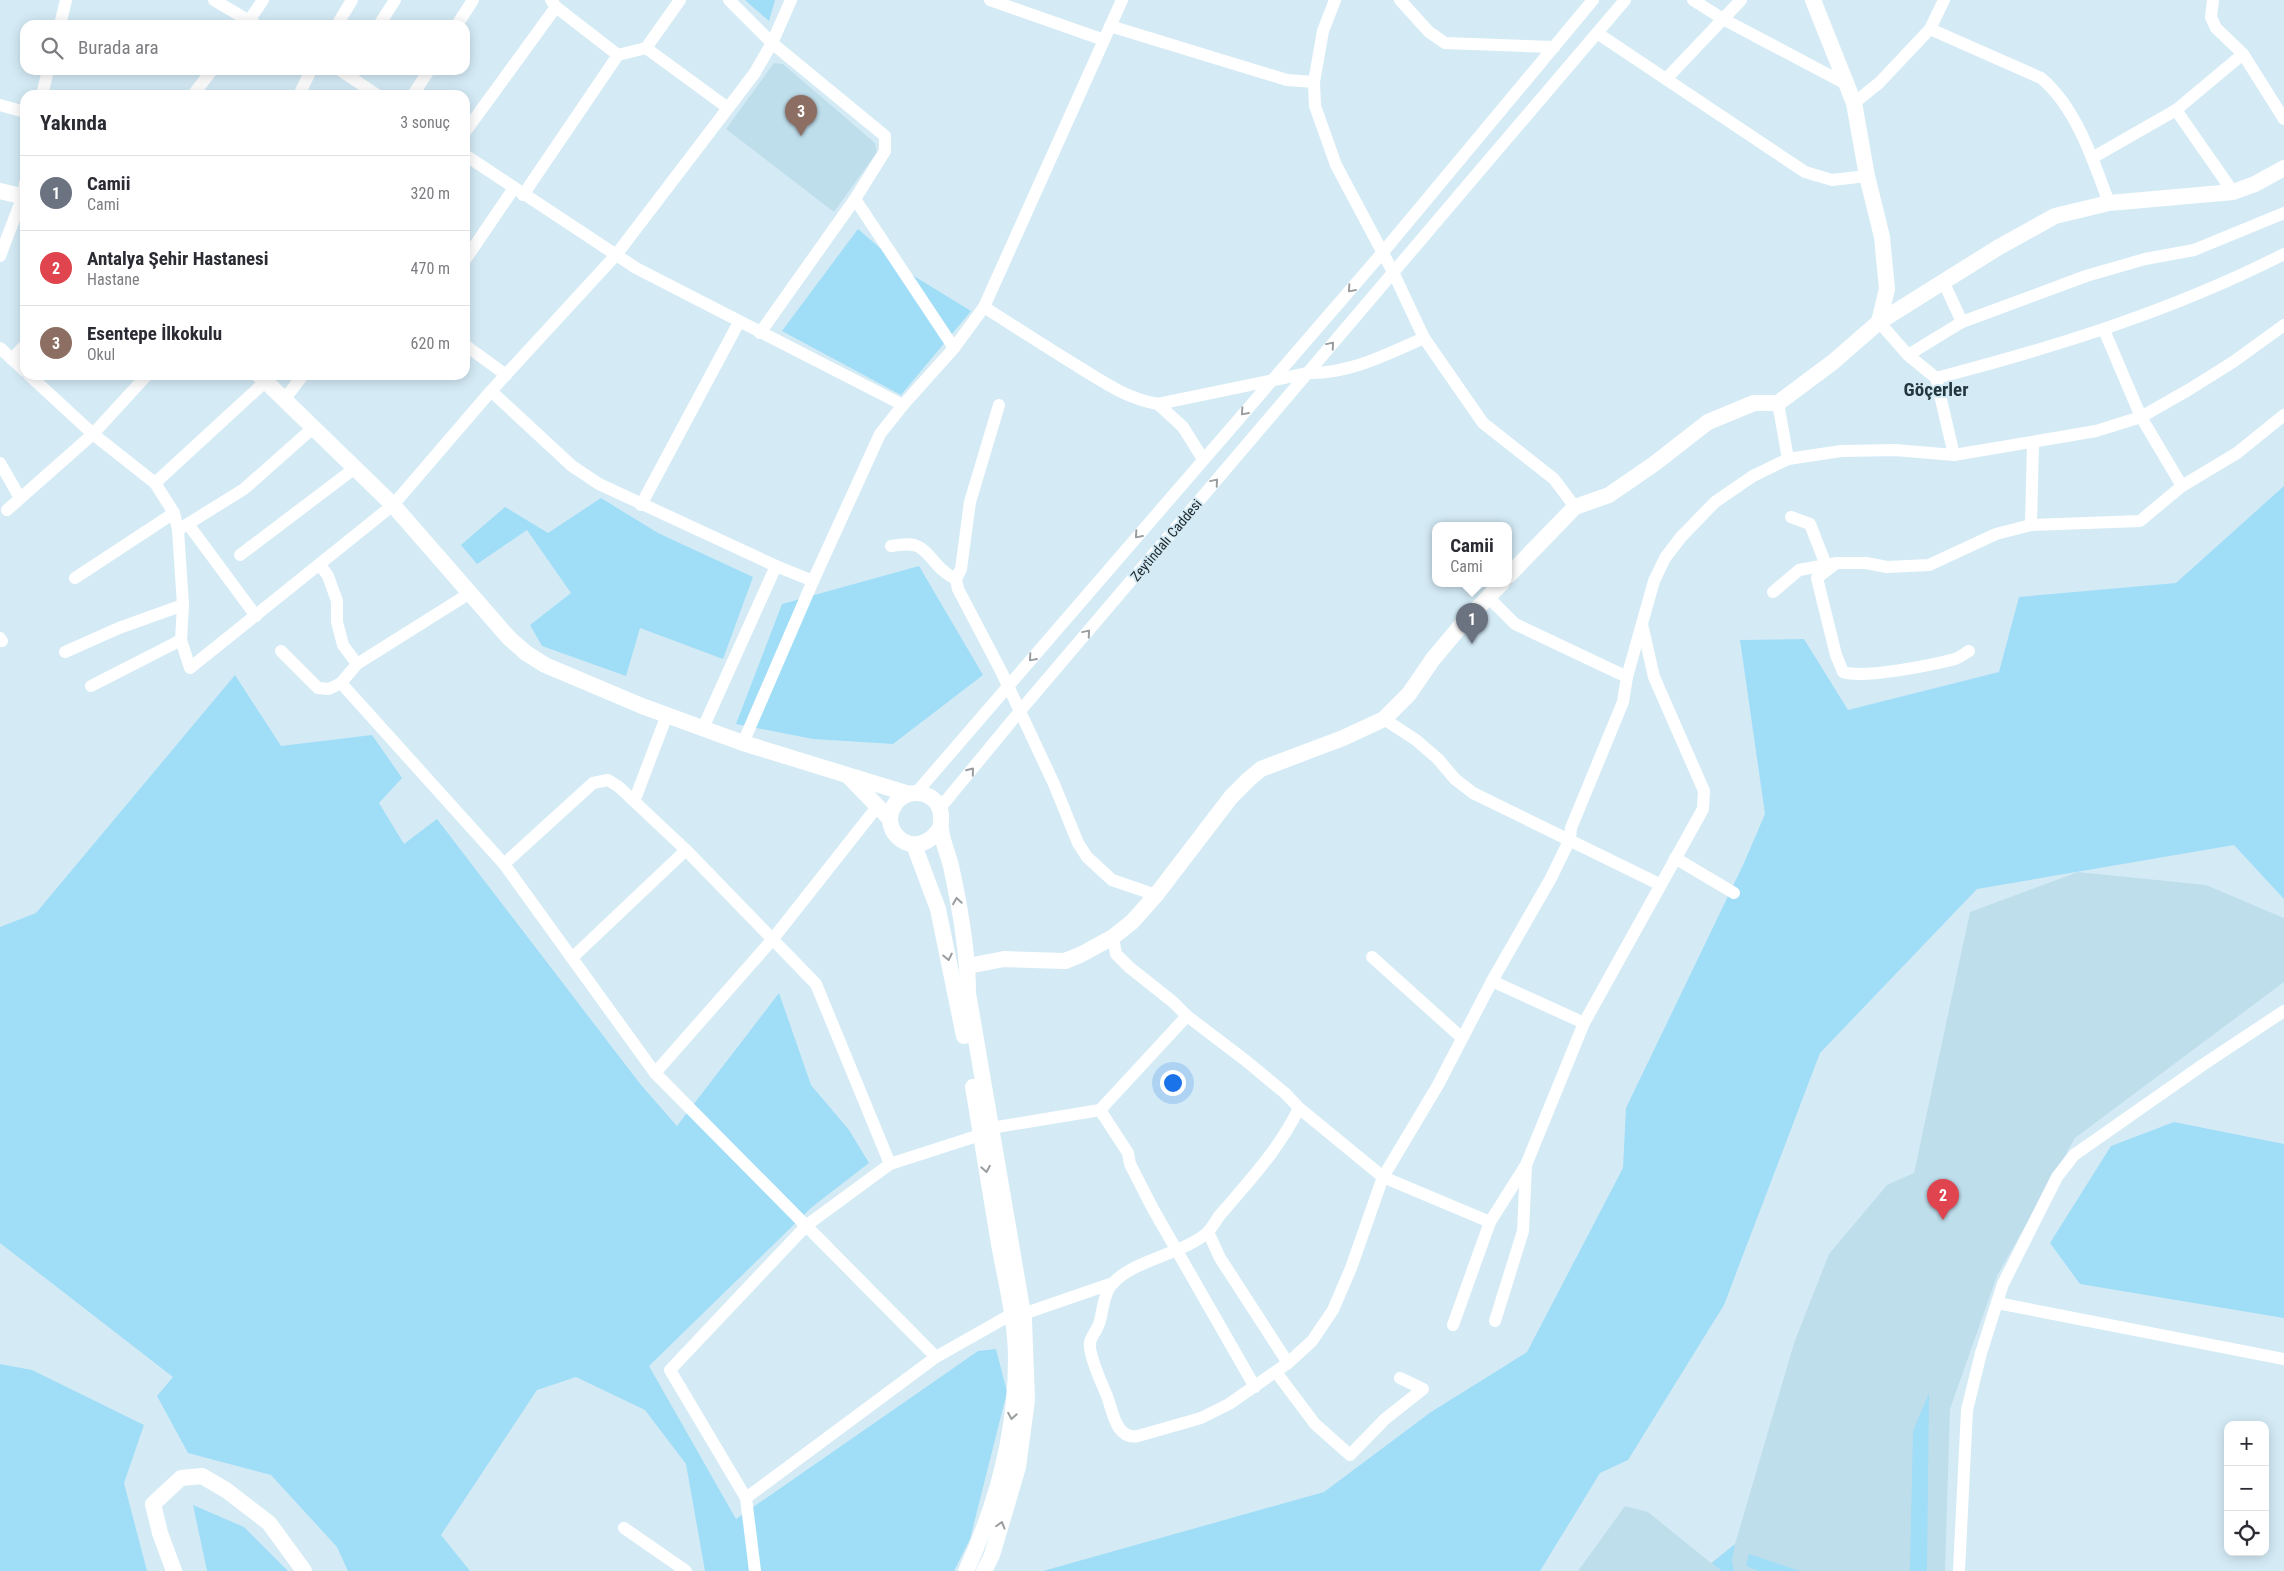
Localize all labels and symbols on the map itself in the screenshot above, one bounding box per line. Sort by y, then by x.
pin: 3 [785,95,817,136]
one-way arrow [1347,283,1356,292]
one-way arrow [1326,342,1335,351]
district label: Göçerler [1904,378,1968,401]
one-way arrow [1241,406,1250,415]
one-way arrow [1209,479,1218,488]
street label: Zeytindalı Caddesi [1127,496,1205,584]
one-way arrow [1135,529,1144,538]
pin: 1 [1456,603,1488,644]
one-way arrow [1081,629,1090,638]
one-way arrow [1029,652,1038,661]
one-way arrow [966,767,975,776]
one-way arrow [952,896,963,904]
one-way arrow [942,953,953,961]
your location [1160,1070,1186,1096]
one-way arrow [980,1164,990,1173]
pin: 2 [1927,1179,1959,1220]
one-way arrow [1007,1411,1017,1420]
one-way arrow [995,1522,1005,1530]

